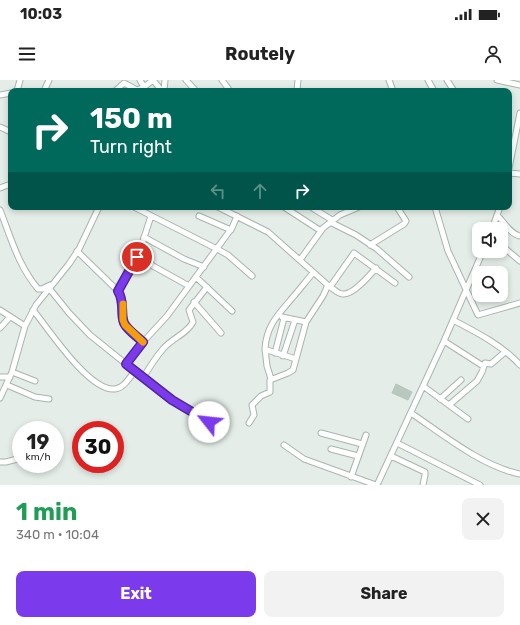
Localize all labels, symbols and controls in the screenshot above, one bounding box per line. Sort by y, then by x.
text: 10:03 [20,5,62,23]
icon: menu [16,43,38,65]
text: Routely [225,43,295,65]
icon: person [482,43,504,65]
text: 150 m [90,102,173,135]
icon: right [24,104,76,156]
text: Turn right [90,136,172,158]
icon: left [207,180,229,202]
icon: ahead [249,180,271,202]
icon: right [291,180,313,202]
map controls [472,222,508,302]
button: sound [472,222,508,258]
pin [120,240,154,274]
icon: arrive [126,246,148,268]
button: search [472,266,508,302]
position arrow [188,401,230,443]
speed limit sign: 30 [72,421,124,473]
text: 19 [27,430,49,454]
text: km/h [26,451,50,463]
text: 1 min [16,498,77,526]
button: close [462,498,504,540]
text: 340 m · 10:04 [16,527,99,542]
button: Exit [16,571,256,617]
button: Share [264,571,504,617]

